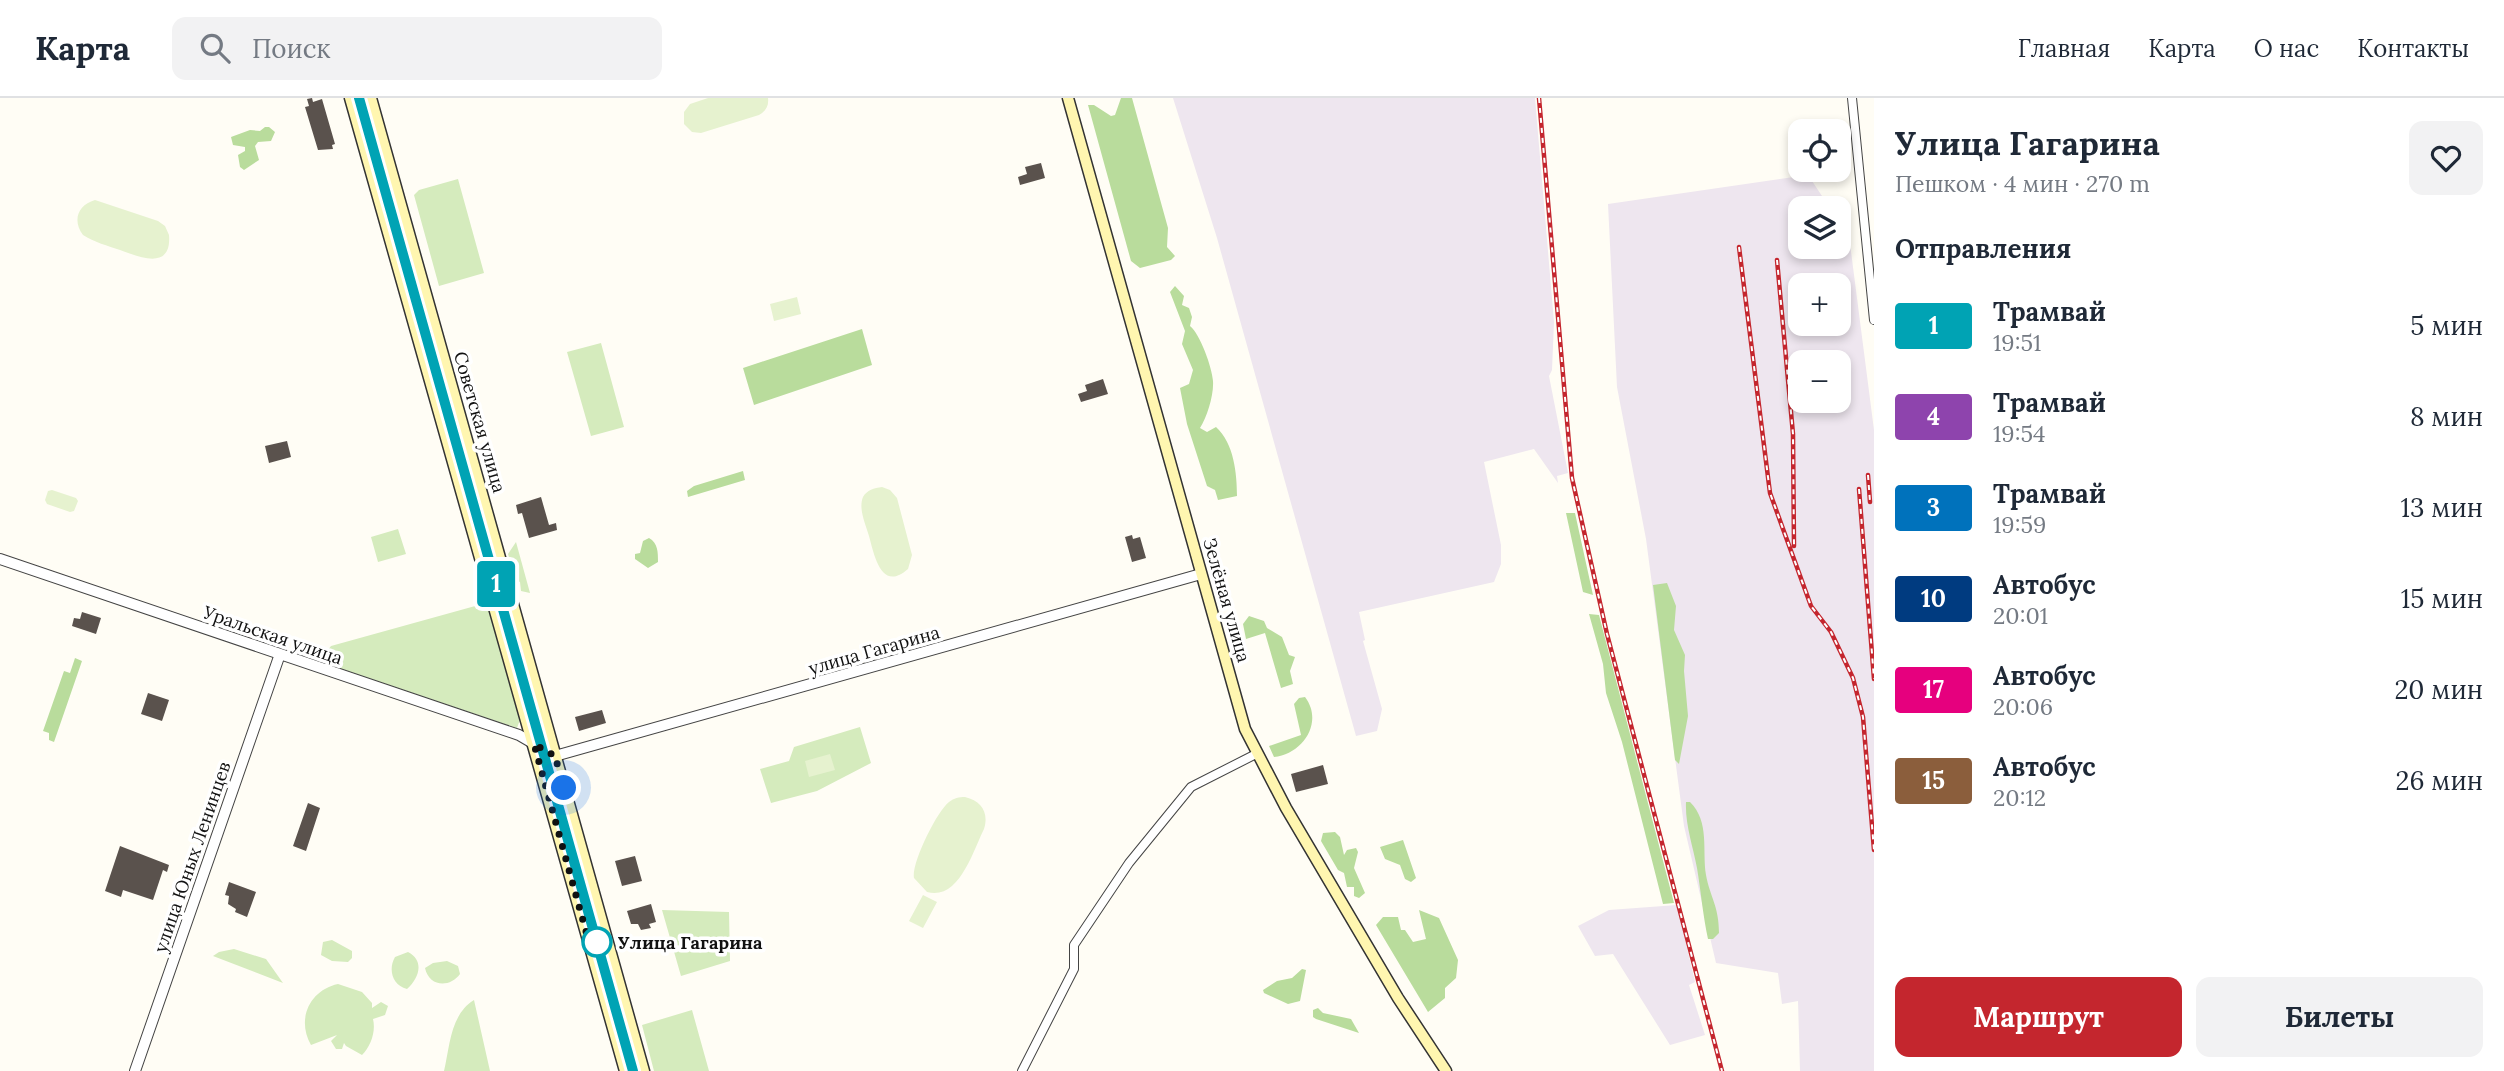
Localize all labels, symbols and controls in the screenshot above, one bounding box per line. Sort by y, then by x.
search box [172,17,662,80]
text: Карта [35,27,130,69]
icon: search [196,29,234,67]
text: Поиск [252,32,331,65]
text: Главная [2018,33,2110,64]
text: Карта [2148,33,2216,64]
text: О нас [2254,33,2319,64]
text: Контакты [2357,33,2469,64]
map controls [1788,119,1851,413]
button: locate [1788,119,1851,182]
button: heart [2409,121,2483,195]
text: Улица Гагарина [1895,122,2160,164]
text: Пешком · 4 мин · 270 m [1895,169,2150,198]
button: layers [1788,196,1851,259]
text: Отправления [1895,232,2071,265]
button: + [1788,273,1851,336]
text: Трамвай [1993,295,2106,328]
text: 5 мин [2410,309,2483,342]
text: 1 [1929,310,1938,341]
text: 19:51 [1993,328,2041,357]
street label: Советская улица [449,349,511,495]
button: − [1788,350,1851,413]
text: Трамвай [1993,386,2106,419]
text: 8 мин [2410,400,2483,433]
text: 4 [1927,401,1940,432]
text: 19:54 [1993,419,2045,448]
text: Трамвай [1993,477,2106,510]
text: 13 мин [2401,491,2483,524]
text: 3 [1927,492,1940,523]
text: 19:59 [1993,510,2046,539]
street label: Зелёная улица [1198,535,1256,665]
line badge: 1 [473,561,519,607]
text: 1 [491,568,501,599]
text: Автобус [1993,568,2096,601]
text: 15 мин [2401,582,2483,615]
text: 10 [1921,583,1946,614]
street label: Уральская улица [199,600,346,670]
text: 20:01 [1993,601,2048,630]
street label: улица Гагарина [806,620,942,680]
text: Автобус [1993,659,2096,692]
text: 20 мин [2394,673,2483,706]
text: 17 [1923,674,1944,705]
text: 20:06 [1993,692,2053,721]
text: Автобус [1993,750,2096,783]
street label: улица Юных Ленинцев [148,758,236,956]
text: 26 мин [2396,764,2483,797]
text: 15 [1922,765,1945,796]
your location [546,770,581,805]
text: 20:12 [1993,783,2046,812]
marker: Улица Гагарина [582,927,612,957]
place label: Улица Гагарина [618,931,763,954]
button: Маршрут [1895,977,2182,1057]
button: Билеты [2196,977,2483,1057]

